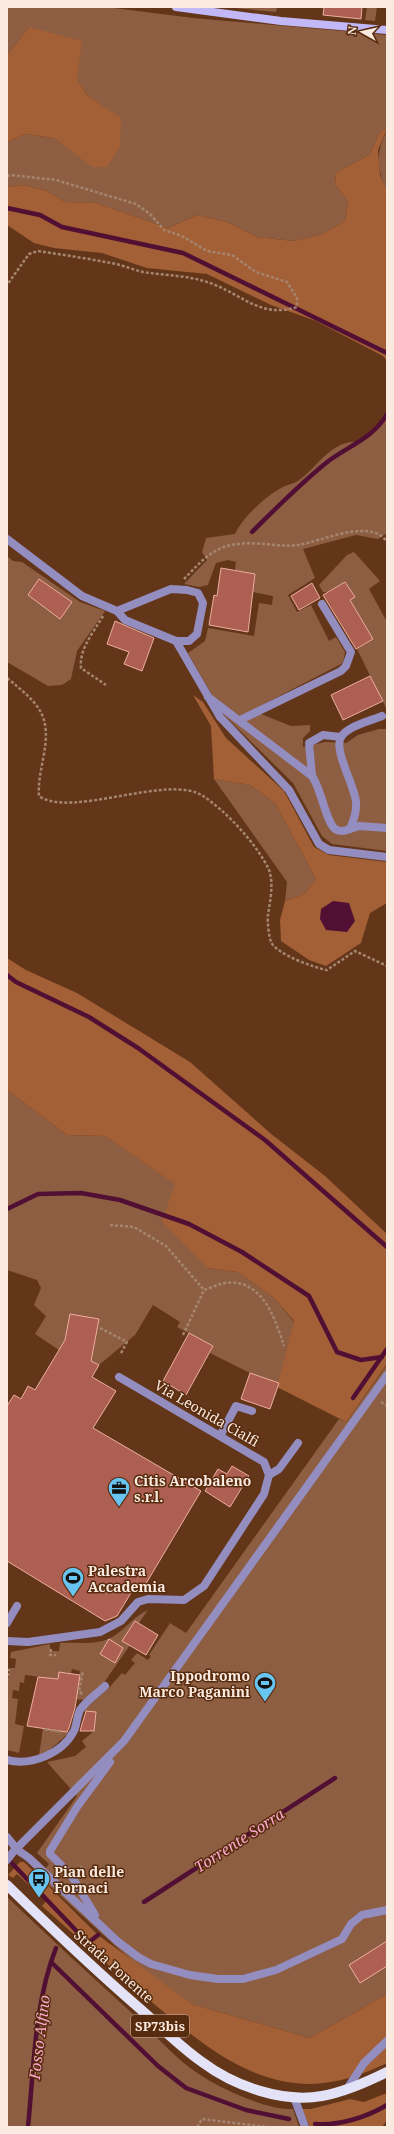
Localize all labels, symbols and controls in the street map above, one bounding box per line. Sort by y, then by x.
north arrow [342,12,382,52]
text: N [344,25,360,36]
street label: Via Leonida Cialfi [151,1375,263,1451]
place label: Citis Arcobaleno s.r.l. [134,1471,251,1506]
office icon: Citis Arcobaleno s.r.l. [106,1475,132,1508]
place label: Palestra Accademia [88,1561,166,1596]
sports icon: Palestra Accademia [60,1565,86,1598]
place label: Ippodromo Marco Paganini [139,1666,250,1701]
sports icon: Ippodromo Marco Paganini [252,1670,278,1703]
water label: Torrente Sorra [190,1803,288,1877]
place label: Pian delle Fornaci [54,1862,124,1897]
bus stop icon: Pian delle Fornaci [26,1866,52,1899]
street label: Strada Ponente [70,1925,158,2007]
water label: Fosso Alfino [24,1994,54,2081]
road number: SP73bis [131,2015,189,2037]

